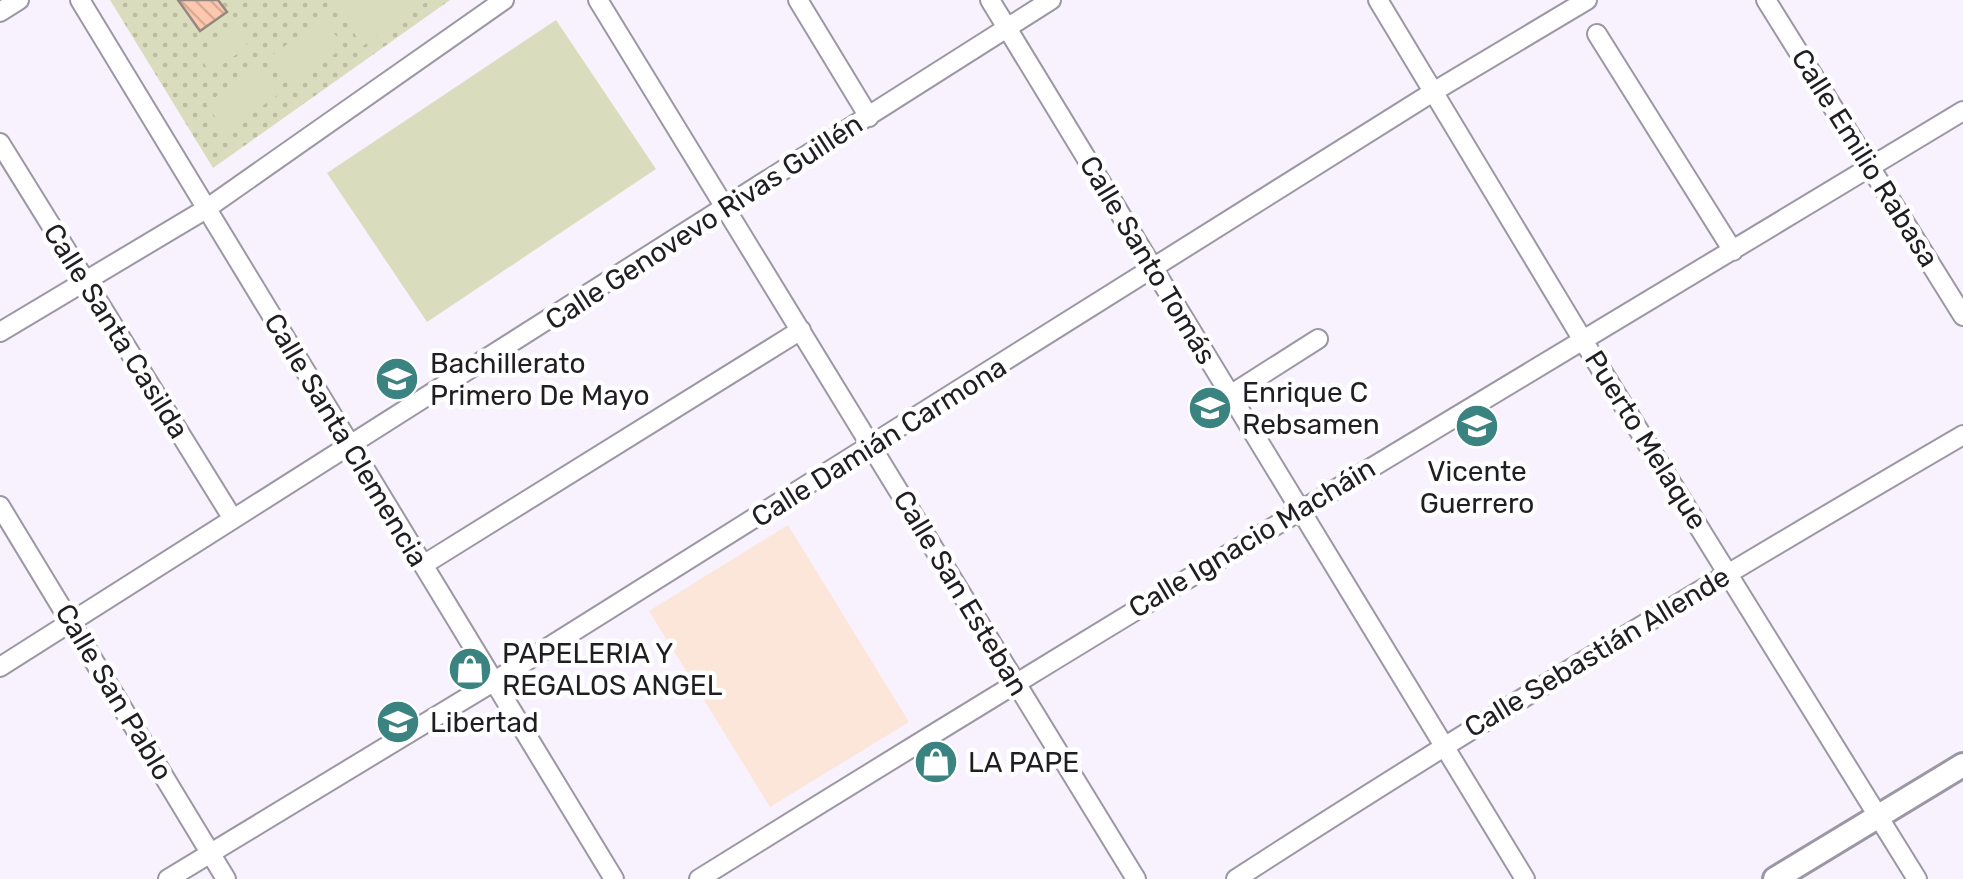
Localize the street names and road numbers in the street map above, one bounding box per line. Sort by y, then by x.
street label: Calle Emilio Rabasa [1784,43,1946,273]
street label: Calle Genovevo Rivas Guillén [539,107,869,337]
street label: Calle Santo Tomás [1073,150,1223,370]
street label: Calle Santa Casilda [37,217,195,445]
street label: Calle Santa Clemencia [257,307,435,573]
street label: Puerto Melaque [1578,345,1714,535]
street label: Calle Damián Carmona [746,350,1012,534]
street label: Calle Ignacio Macháin [1123,451,1381,625]
street label: Calle San Esteban [887,484,1035,702]
street label: Calle Sebastián Allende [1458,560,1736,744]
street label: Calle San Pablo [48,598,180,786]

